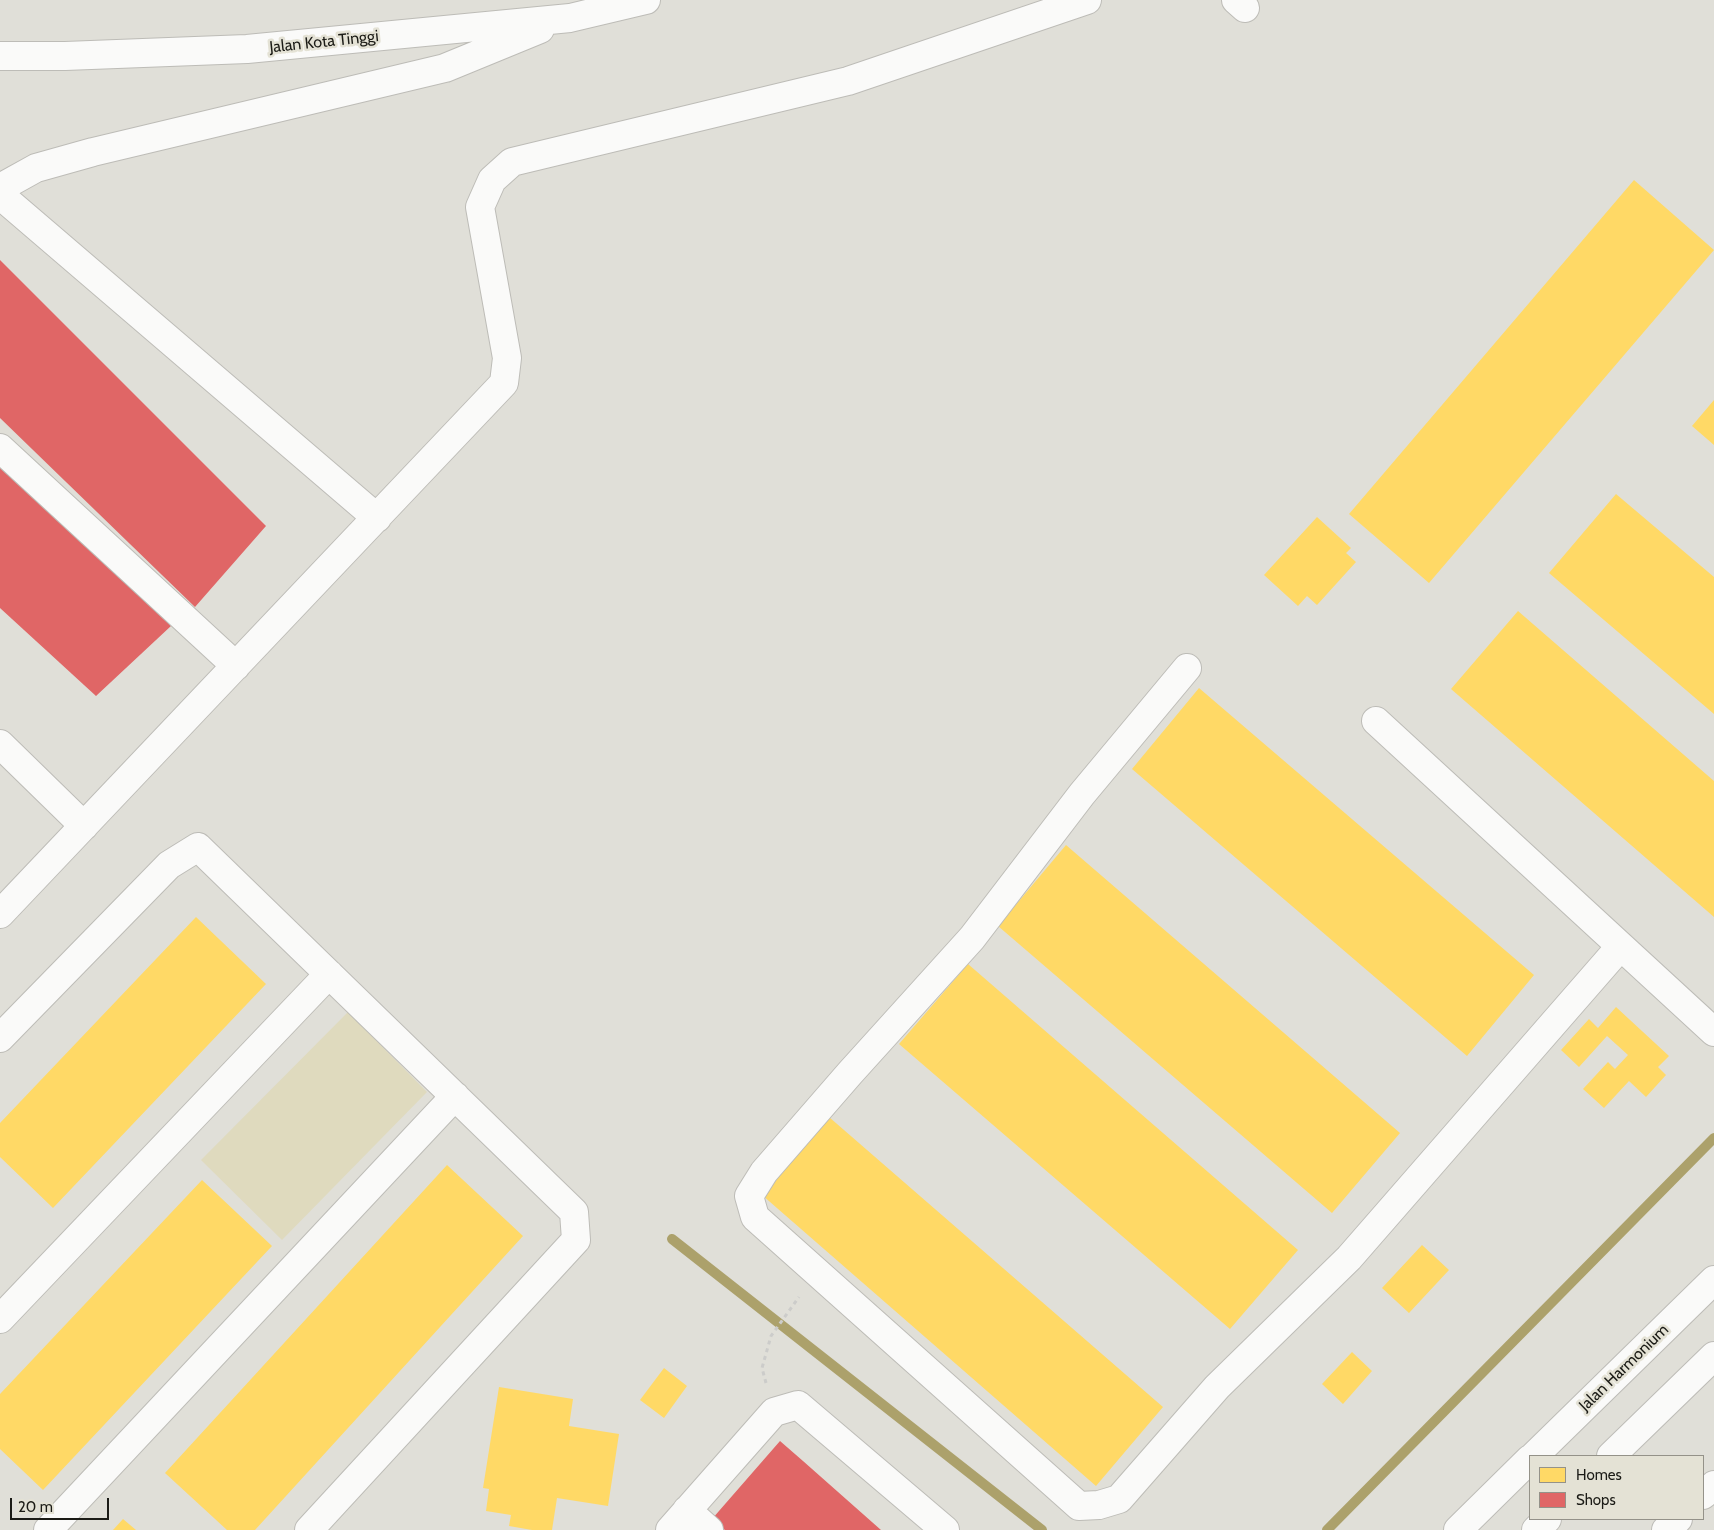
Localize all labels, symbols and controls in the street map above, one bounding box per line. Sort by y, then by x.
street label: Jalan Kota Tinggi [268,27,380,57]
street label: Jalan Harmonium [1575,1320,1673,1416]
legend [1529,1455,1704,1520]
text: Homes [1576,1466,1622,1484]
scale bar [12,1488,111,1520]
text: Shops [1576,1491,1616,1509]
text: 20 m [18,1498,53,1516]

